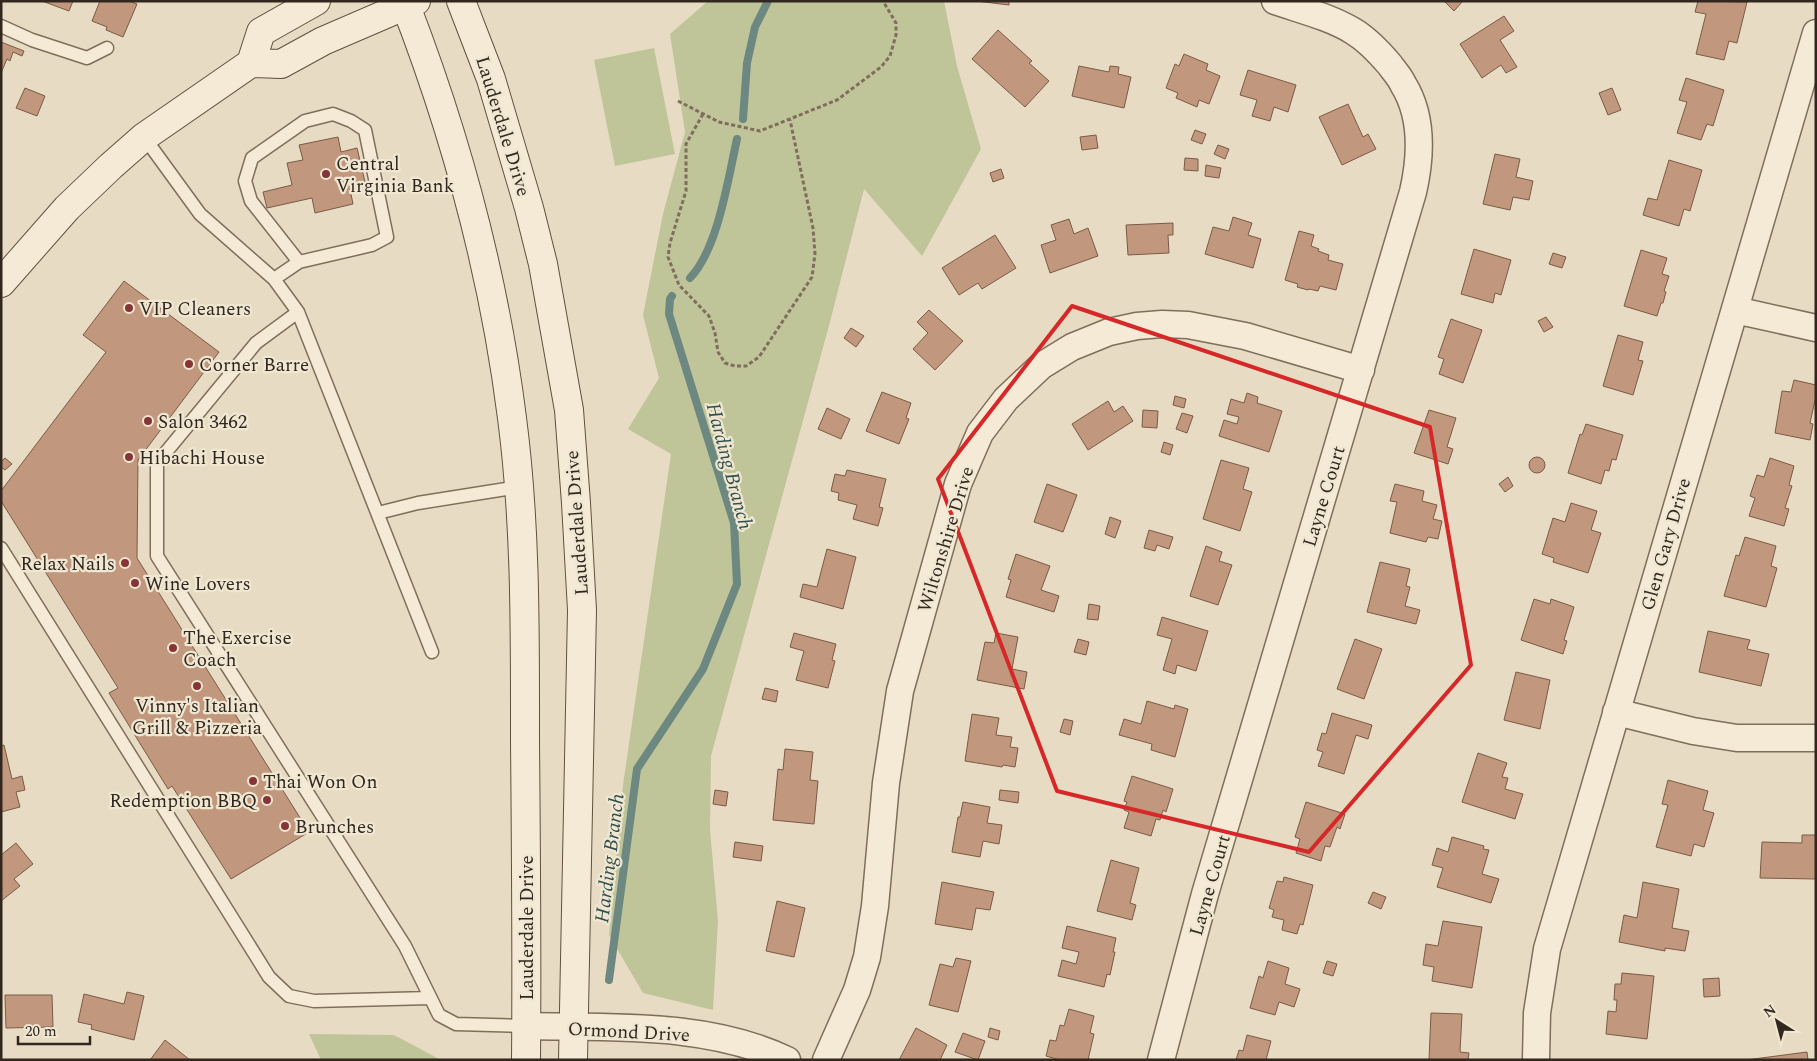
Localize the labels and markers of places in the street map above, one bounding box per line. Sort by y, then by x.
place label: Central Virginia Bank [336,150,455,201]
marker: Central Virginia Bank [320,168,332,180]
place label: VIP Cleaners [139,295,251,324]
marker: VIP Cleaners [123,302,135,314]
place label: Corner Barre [199,351,309,380]
marker: Corner Barre [183,358,195,370]
place label: Salon 3462 [158,408,247,437]
marker: Salon 3462 [142,415,154,427]
place label: Hibachi House [139,444,265,473]
marker: Hibachi House [123,451,135,463]
place label: Relax Nails [20,550,115,579]
marker: Relax Nails [119,557,131,569]
place label: Wine Lovers [145,570,251,599]
marker: Wine Lovers [129,577,141,589]
place label: The Exercise Coach [183,624,292,675]
marker: The Exercise Coach [167,642,179,654]
marker: Vinny's Italian Grill & Pizzeria [191,680,203,692]
place label: Vinny's Italian Grill & Pizzeria [132,692,263,743]
place label: Thai Won On [263,768,377,797]
marker: Thai Won On [247,775,259,787]
place label: Redemption BBQ [109,787,258,816]
marker: Redemption BBQ [261,794,273,806]
place label: Brunches [295,813,374,842]
marker: Brunches [279,820,291,832]

